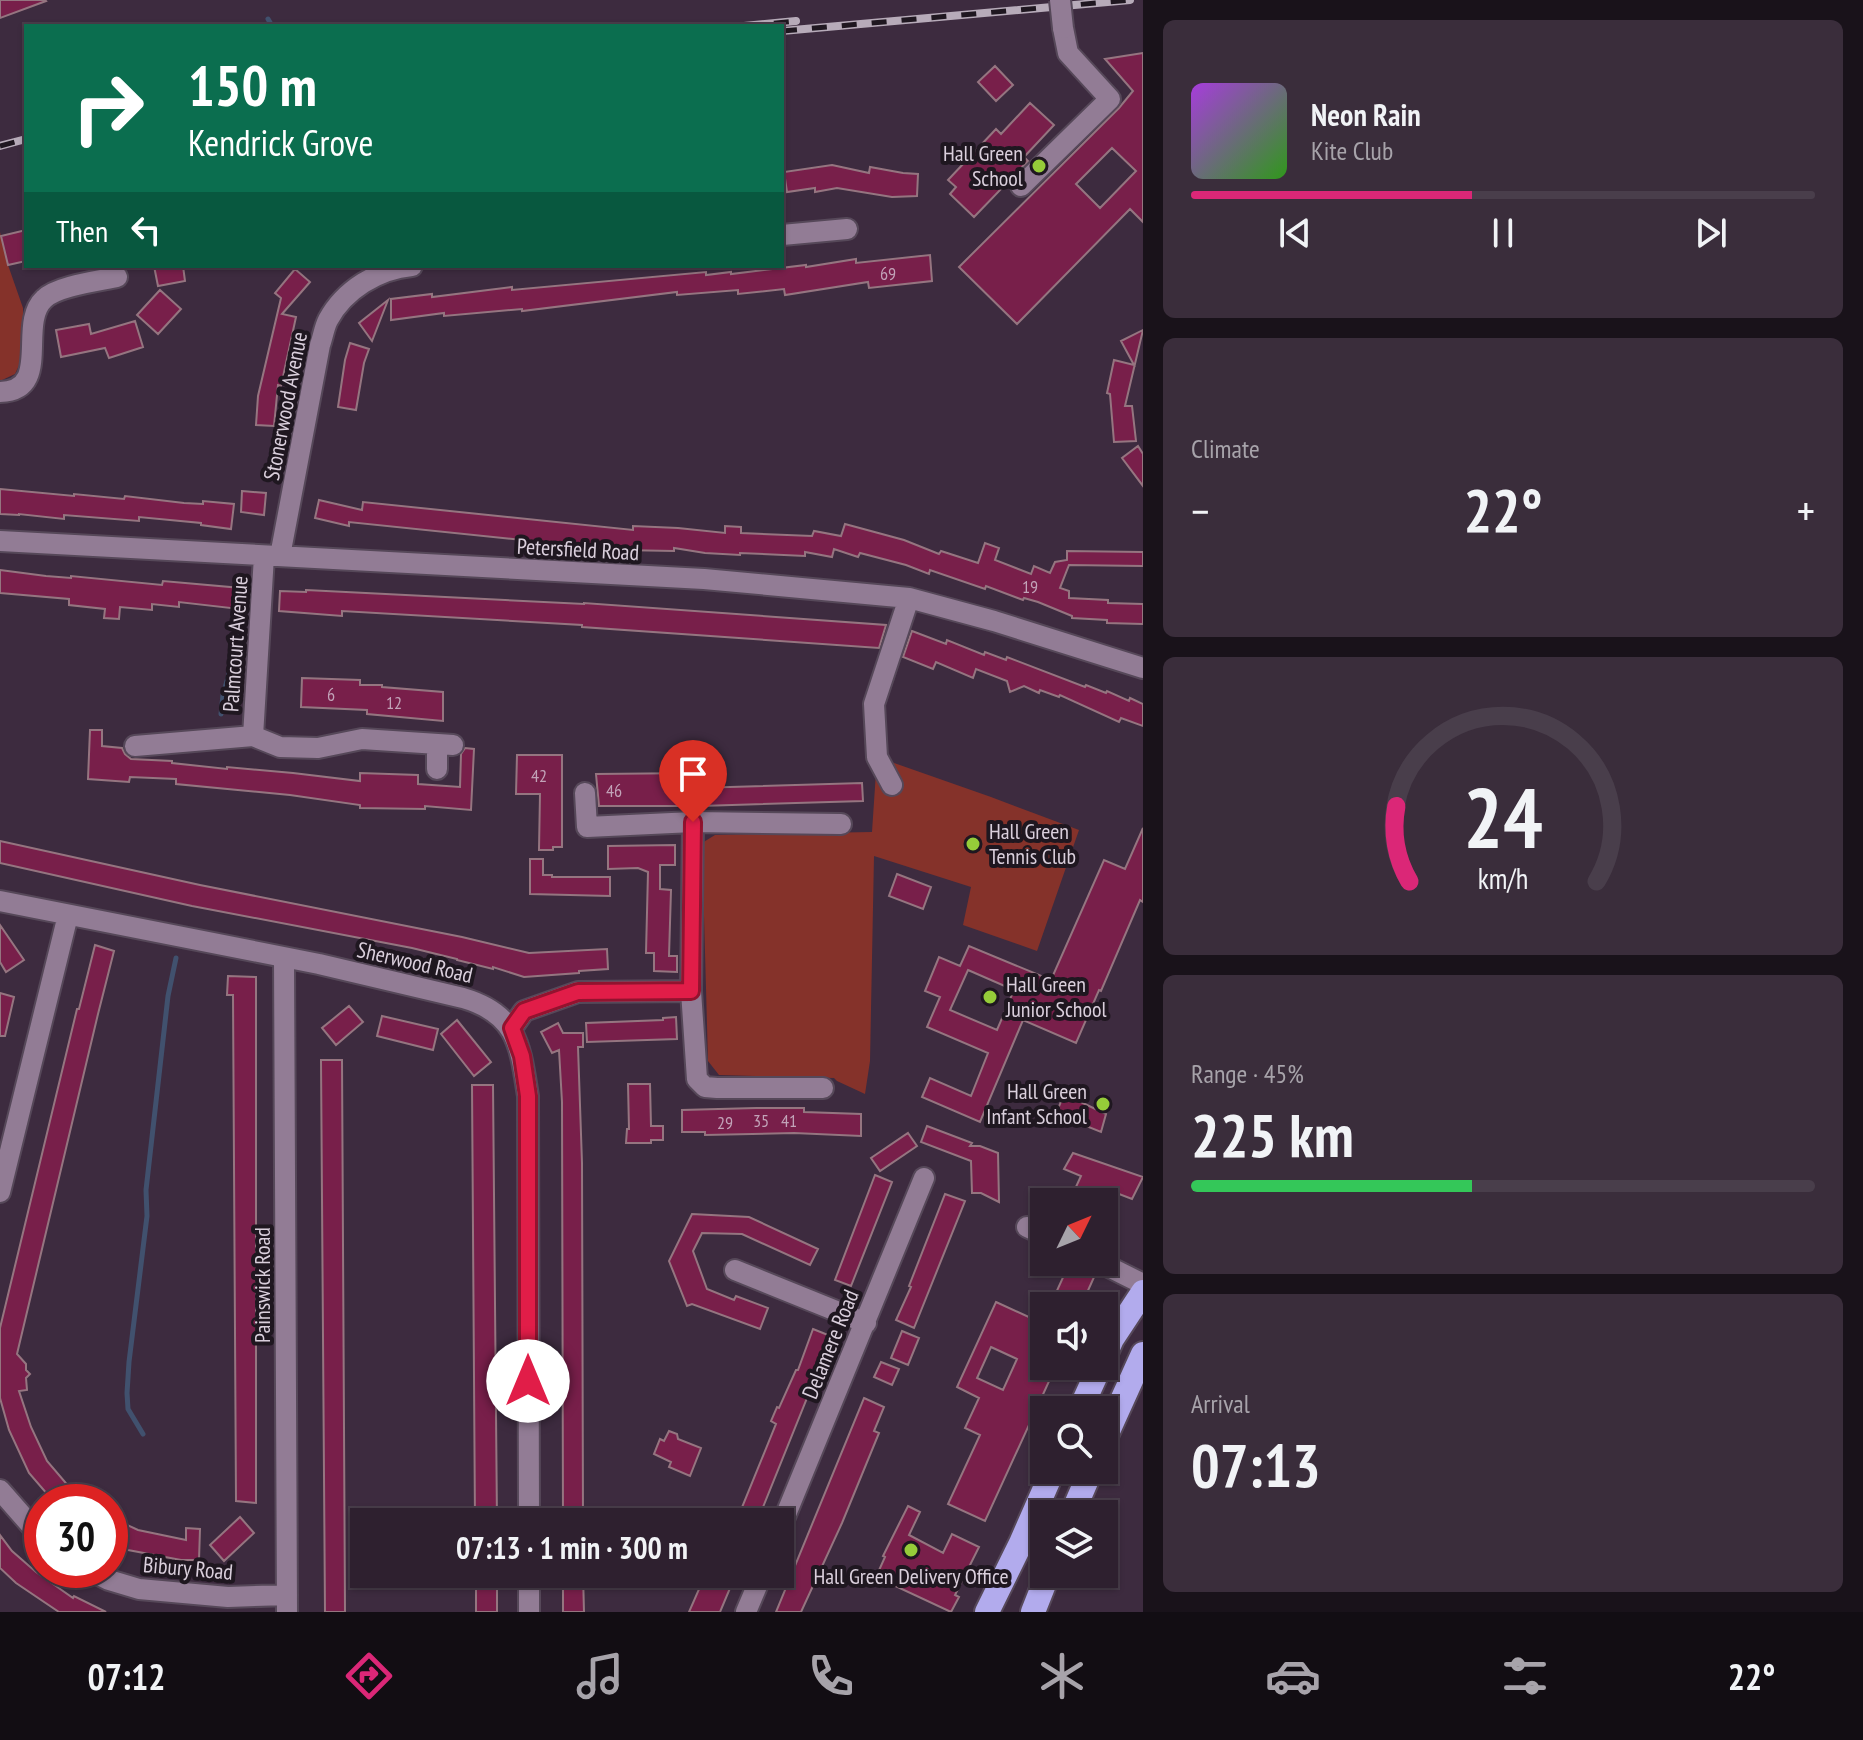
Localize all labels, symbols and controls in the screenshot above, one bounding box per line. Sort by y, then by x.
text: 150 m [188,49,317,121]
icon: right [56,56,160,160]
text: Neon Rain [1311,95,1421,134]
text: Kendrick Grove [188,119,373,166]
text: Kite Club [1311,134,1393,167]
place label: Hall Green School [943,139,1024,192]
marker: Hall Green School [1030,157,1048,175]
icon: left [124,208,168,252]
text: Then [56,211,108,250]
icon: previous [1273,211,1317,255]
icon: pause [1481,211,1525,255]
icon: next [1689,211,1733,255]
house number: 69 [880,262,896,285]
street label: Stonerwood Avenue [257,329,313,483]
text: Climate [1191,432,1260,465]
text: 22° [1463,471,1543,549]
text: − [1191,482,1209,539]
text: + [1797,482,1815,539]
street label: Petersfield Road [516,532,640,566]
street label: Palmcourt Avenue [216,575,254,713]
house number: 19 [1022,575,1038,598]
house number: 6 [327,683,335,706]
house number: 12 [386,691,402,714]
pin [659,740,727,822]
icon: arrive [671,752,715,796]
text: 24 [1463,763,1543,871]
house number: 42 [531,764,547,787]
house number: 46 [606,779,622,802]
place label: Hall Green Tennis Club [989,817,1076,870]
marker: Hall Green Tennis Club [964,835,982,853]
text: km/h [1478,860,1528,897]
street label: Sherwood Road [354,935,476,989]
place label: Hall Green Junior School [1005,970,1107,1023]
marker: Hall Green Junior School [981,988,999,1006]
text: Range · 45% [1191,1057,1304,1090]
place label: Hall Green Infant School [986,1077,1088,1130]
marker: Hall Green Infant School [1094,1095,1112,1113]
text: 225 km [1191,1096,1354,1174]
house number: 35 [753,1109,769,1132]
house number: 41 [781,1109,797,1132]
house number: 29 [717,1111,733,1134]
north arrow [1030,1188,1118,1276]
map controls [1030,1188,1118,1588]
street label: Painswick Road [248,1227,276,1343]
street label: Delamere Road [795,1285,865,1403]
button: sound [1030,1292,1118,1380]
position arrow [486,1339,570,1423]
text: Arrival [1191,1387,1250,1420]
button: search [1030,1396,1118,1484]
text: 07:13 [1191,1426,1321,1504]
speed limit sign: 30 [24,1484,128,1588]
button: layers [1030,1500,1118,1588]
text: 07:13 · 1 min · 300 m [456,1528,688,1567]
marker: Hall Green Delivery Office [902,1541,920,1559]
street label: Bibury Road [142,1550,234,1586]
place label: Hall Green Delivery Office [813,1562,1009,1590]
icon: directions [341,1648,397,1704]
icon: music [572,1648,628,1704]
icon: phone [803,1648,859,1704]
icon: climate [1034,1648,1090,1704]
icon: car [1265,1648,1321,1704]
icon: filters [1497,1648,1553,1704]
text: 07:12 [88,1653,165,1700]
text: 22° [1728,1653,1775,1700]

